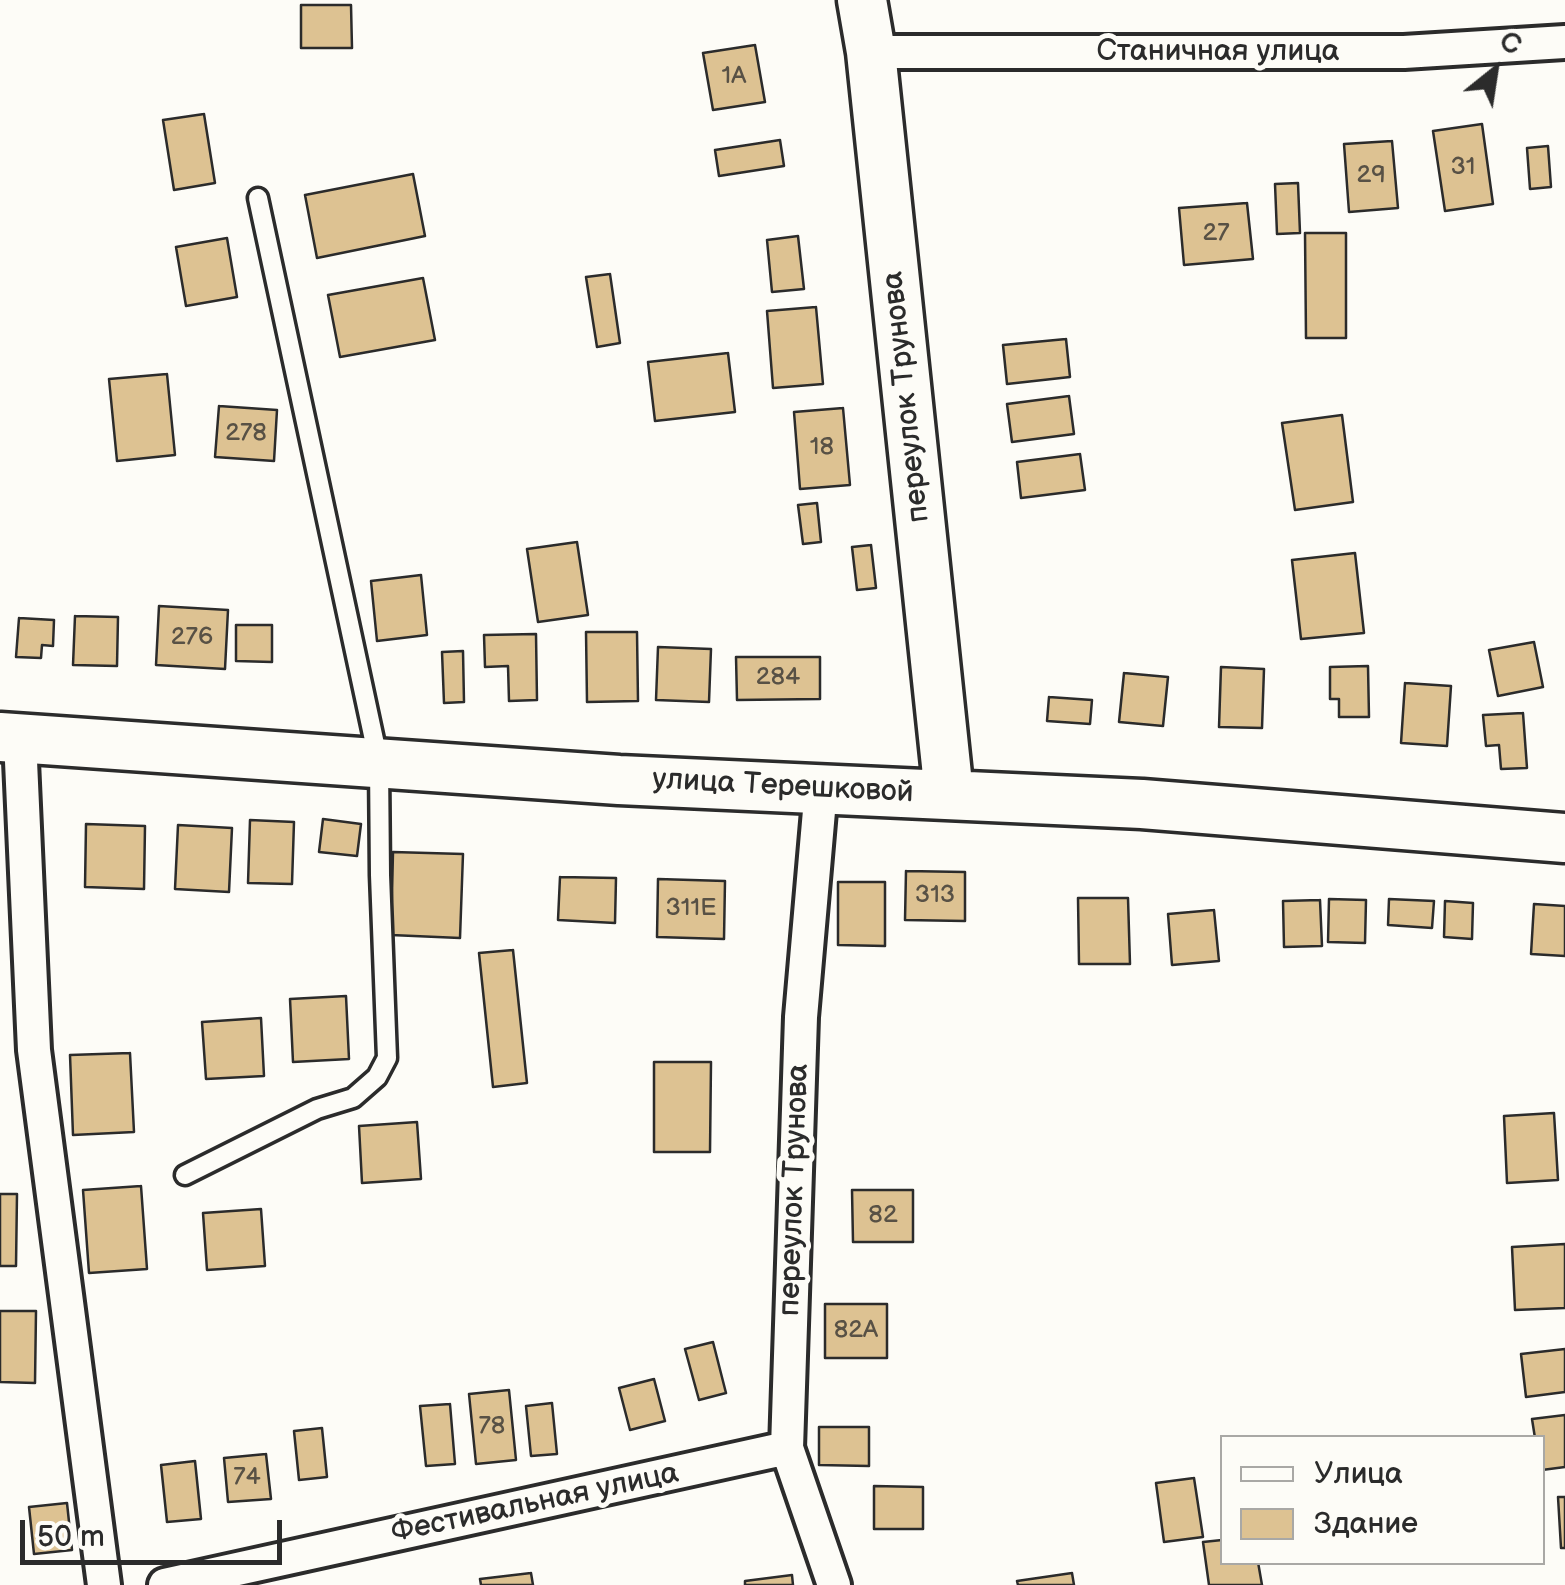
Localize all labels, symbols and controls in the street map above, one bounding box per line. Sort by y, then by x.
north arrow [1445,20,1545,120]
text: С [1494,24,1527,63]
street label: Станичная улица [1096,34,1340,70]
house number: 1А [722,62,746,92]
house number: 31 [1450,153,1476,183]
house number: 29 [1356,161,1386,191]
house number: 27 [1202,219,1230,249]
street label: переулок Трунова [876,270,938,524]
house number: 278 [225,419,267,449]
house number: 18 [810,433,834,463]
house number: 276 [171,623,213,653]
house number: 284 [756,663,800,693]
street label: улица Терешковой [651,762,915,812]
house number: 313 [915,881,955,911]
house number: 311Е [666,894,716,924]
street label: переулок Трунова [773,1063,817,1317]
house number: 82 [868,1201,898,1231]
house number: 82А [834,1316,878,1346]
house number: 78 [479,1412,505,1442]
legend [1220,1435,1545,1565]
street label: Фестивальная улица [388,1456,682,1552]
text: Улица [1314,1456,1403,1492]
house number: 74 [233,1463,261,1493]
scale bar [25,1500,288,1562]
text: Здание [1314,1506,1418,1542]
text: 50 m [37,1519,105,1555]

